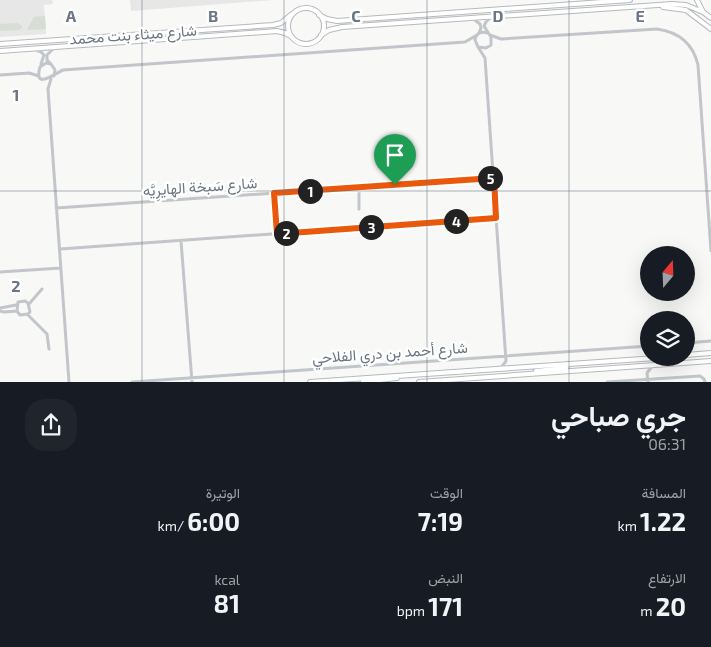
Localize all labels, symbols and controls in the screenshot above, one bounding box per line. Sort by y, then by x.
text: A [66,6,77,25]
text: B [208,6,218,25]
text: C [351,6,361,25]
text: D [493,6,504,25]
text: E [635,6,645,25]
street label: شارع ميثاء بنت محمد [69,21,198,50]
text: 1 [13,85,19,104]
pin [374,134,416,185]
icon: arrive [381,141,409,169]
pin: 5 [478,166,502,190]
text: 5 [487,170,494,187]
street label: شارع سَبخة الهايرِيَّه [142,173,258,203]
pin: 1 [298,178,322,204]
text: 1 [307,183,314,200]
pin: 4 [444,208,468,234]
text: 4 [452,213,461,230]
pin: 3 [358,214,384,240]
text: 3 [368,219,375,236]
pin: 2 [274,220,298,246]
text: 2 [282,225,291,242]
north arrow [640,246,695,301]
map controls [640,246,695,366]
text: 2 [11,276,21,295]
button: layers [640,311,695,366]
street label: شارع أحمد بن دري الفلاحي [312,338,469,371]
text: جري صباحي [551,398,686,432]
button: share [25,399,77,451]
text: 06:31 [648,434,686,453]
text: الوتيرة [206,484,240,501]
text: الوقت [430,484,463,501]
text: المسافة [642,484,686,501]
text: 6:00 [187,506,240,536]
text: 7:19 [418,506,463,536]
text: 1.22 [640,506,686,536]
text: /km [158,517,187,534]
text: km [618,517,640,534]
text: النبض [428,569,463,586]
text: الارتفاع [648,569,686,586]
text: kcal [214,571,240,588]
text: 81 [214,588,240,618]
text: 171 [428,591,463,621]
text: 20 [656,591,686,621]
text: bpm [397,602,428,619]
text: m [640,602,656,619]

